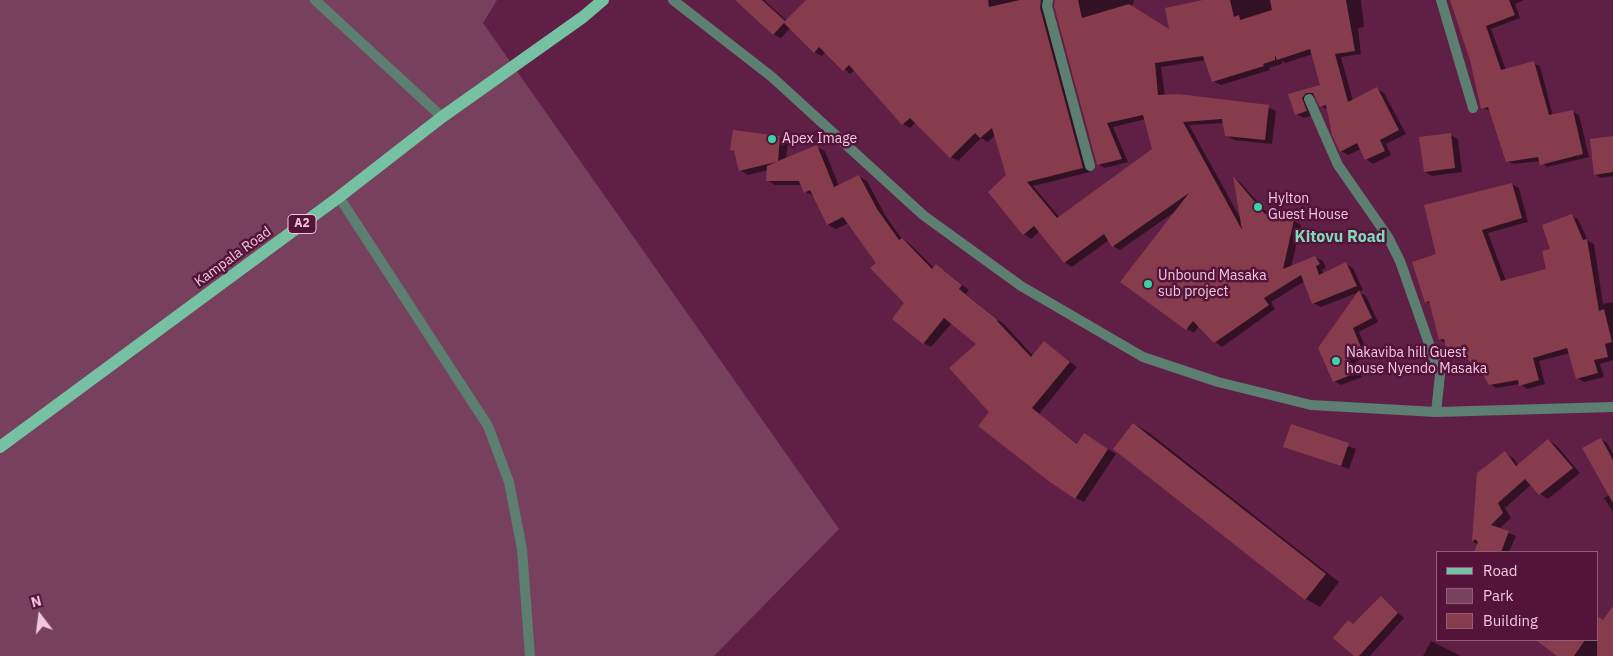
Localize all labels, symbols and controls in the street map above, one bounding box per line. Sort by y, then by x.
place label: Apex Image [782,131,857,147]
marker: Apex Image [766,133,778,145]
place label: Hylton Guest House [1268,191,1348,223]
marker: Hylton Guest House [1252,201,1264,213]
road number: A2 [288,214,316,233]
street label: Kampala Road [191,224,275,290]
district label: Kitovu Road [1295,227,1385,247]
place label: Unbound Masaka sub project [1158,268,1267,300]
marker: Unbound Masaka sub project [1142,278,1154,290]
place label: Nakaviba hill Guest house Nyendo Masaka [1346,345,1487,378]
marker: Nakaviba hill Guest house Nyendo Masaka [1330,355,1342,367]
legend [1436,551,1598,641]
text: Road [1483,561,1518,580]
text: Park [1483,586,1513,605]
north arrow [15,591,65,641]
text: N [29,592,43,612]
text: Building [1483,611,1538,630]

